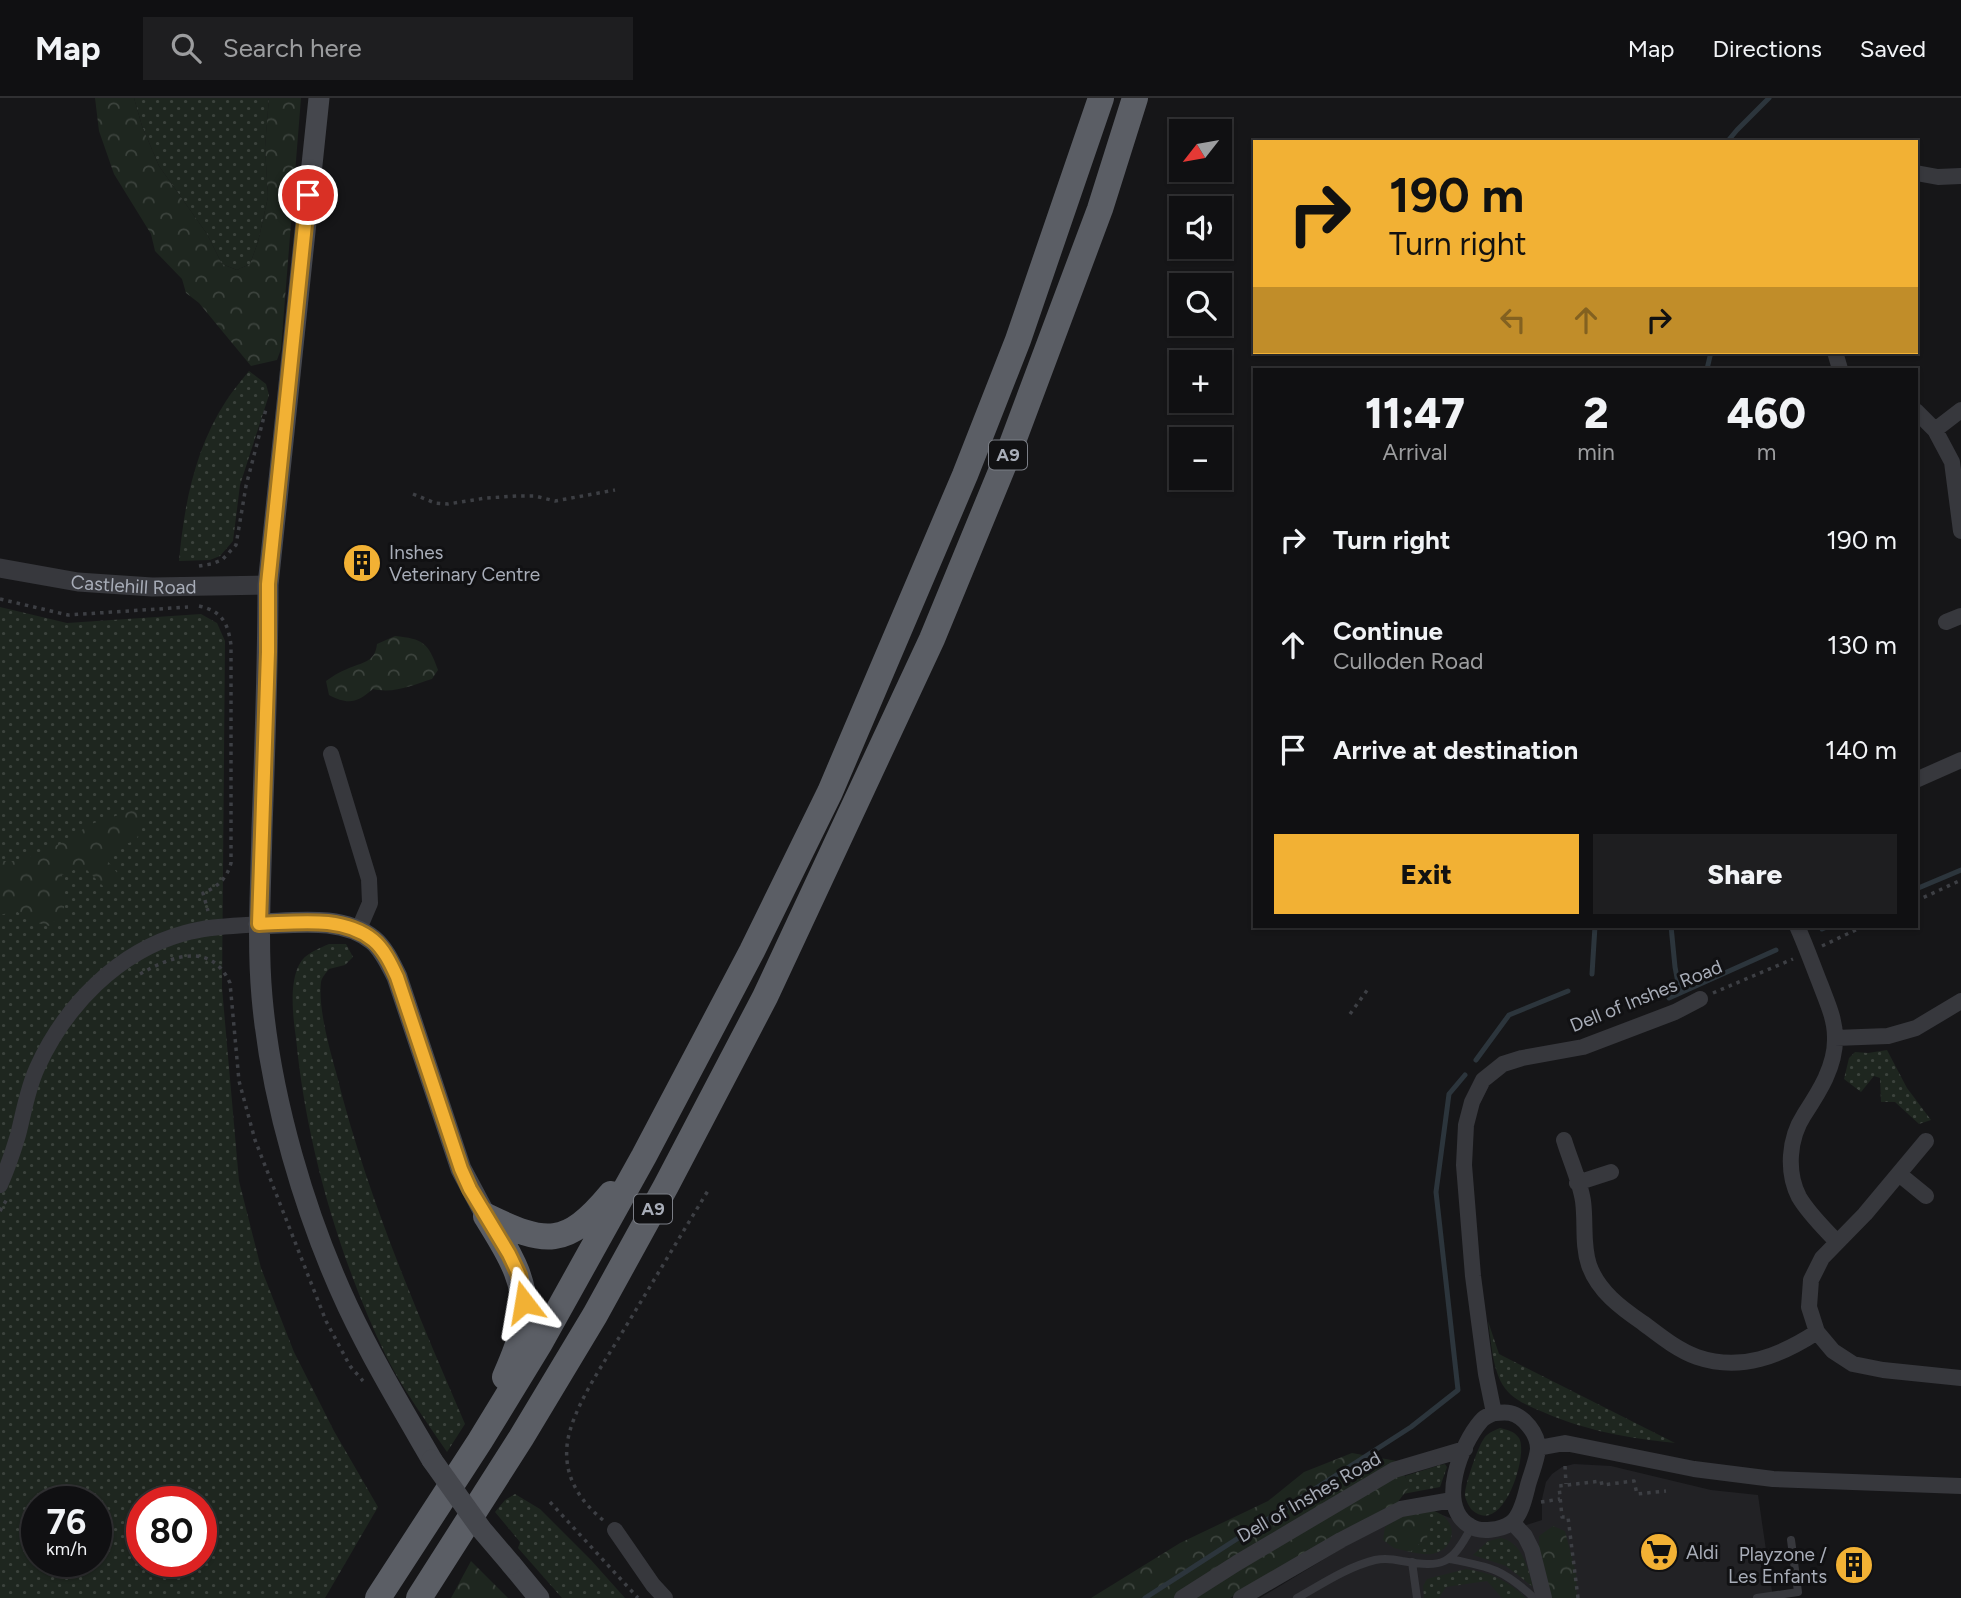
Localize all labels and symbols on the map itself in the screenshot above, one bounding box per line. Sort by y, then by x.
north arrow [1169,119,1232,182]
pin [278,165,338,225]
road number: A9 [989,440,1027,470]
place label: Inshes Veterinary Centre [389,541,540,586]
building icon: Inshes Veterinary Centre [341,542,383,584]
street label: Castlehill Road [69,569,197,599]
street label: Dell of Inshes Road [1567,955,1725,1037]
road number: A9 [634,1194,672,1224]
position arrow [487,1265,561,1339]
street label: Dell of Inshes Road [1233,1447,1385,1547]
speed limit sign: 80 [126,1486,217,1577]
supermarket icon: Aldi [1638,1531,1680,1573]
place label: Aldi [1686,1541,1719,1564]
place label: Playzone / Les Enfants [1728,1543,1828,1588]
building icon: Playzone / Les Enfants [1833,1544,1875,1586]

